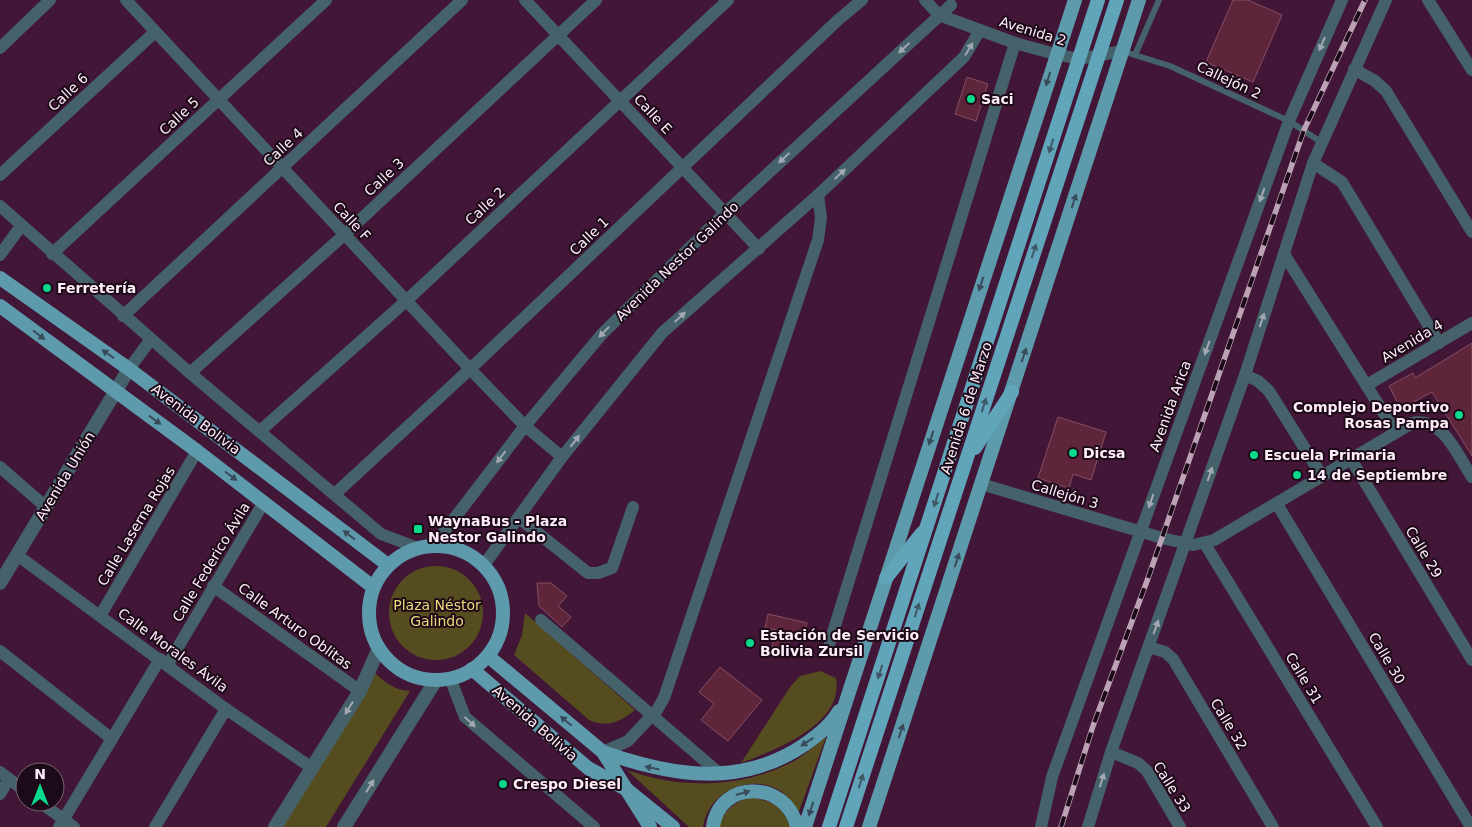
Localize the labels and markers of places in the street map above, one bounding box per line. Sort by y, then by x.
place label: Saci [981,91,1014,107]
marker: Saci [965,93,977,105]
place label: Ferretería [57,280,136,296]
marker: Ferretería [41,282,53,294]
place label: Complejo Deportivo Rosas Pampa [1293,399,1449,431]
marker: Complejo Deportivo Rosas Pampa [1453,409,1465,421]
place label: Dicsa [1083,445,1126,461]
marker: Dicsa [1067,447,1079,459]
place label: Escuela Primaria [1264,447,1396,463]
marker: Escuela Primaria [1248,449,1260,461]
place label: 14 de Septiembre [1307,467,1447,483]
marker: 14 de Septiembre [1291,469,1303,481]
place label: WaynaBus - Plaza Nestor Galindo [428,513,567,545]
marker: WaynaBus - Plaza Nestor Galindo [412,523,424,535]
place label: Estación de Servicio Bolivia Zursil [760,627,919,659]
marker: Estación de Servicio Bolivia Zursil [744,637,756,649]
place label: Crespo Diesel [513,776,621,792]
marker: Crespo Diesel [497,778,509,790]

